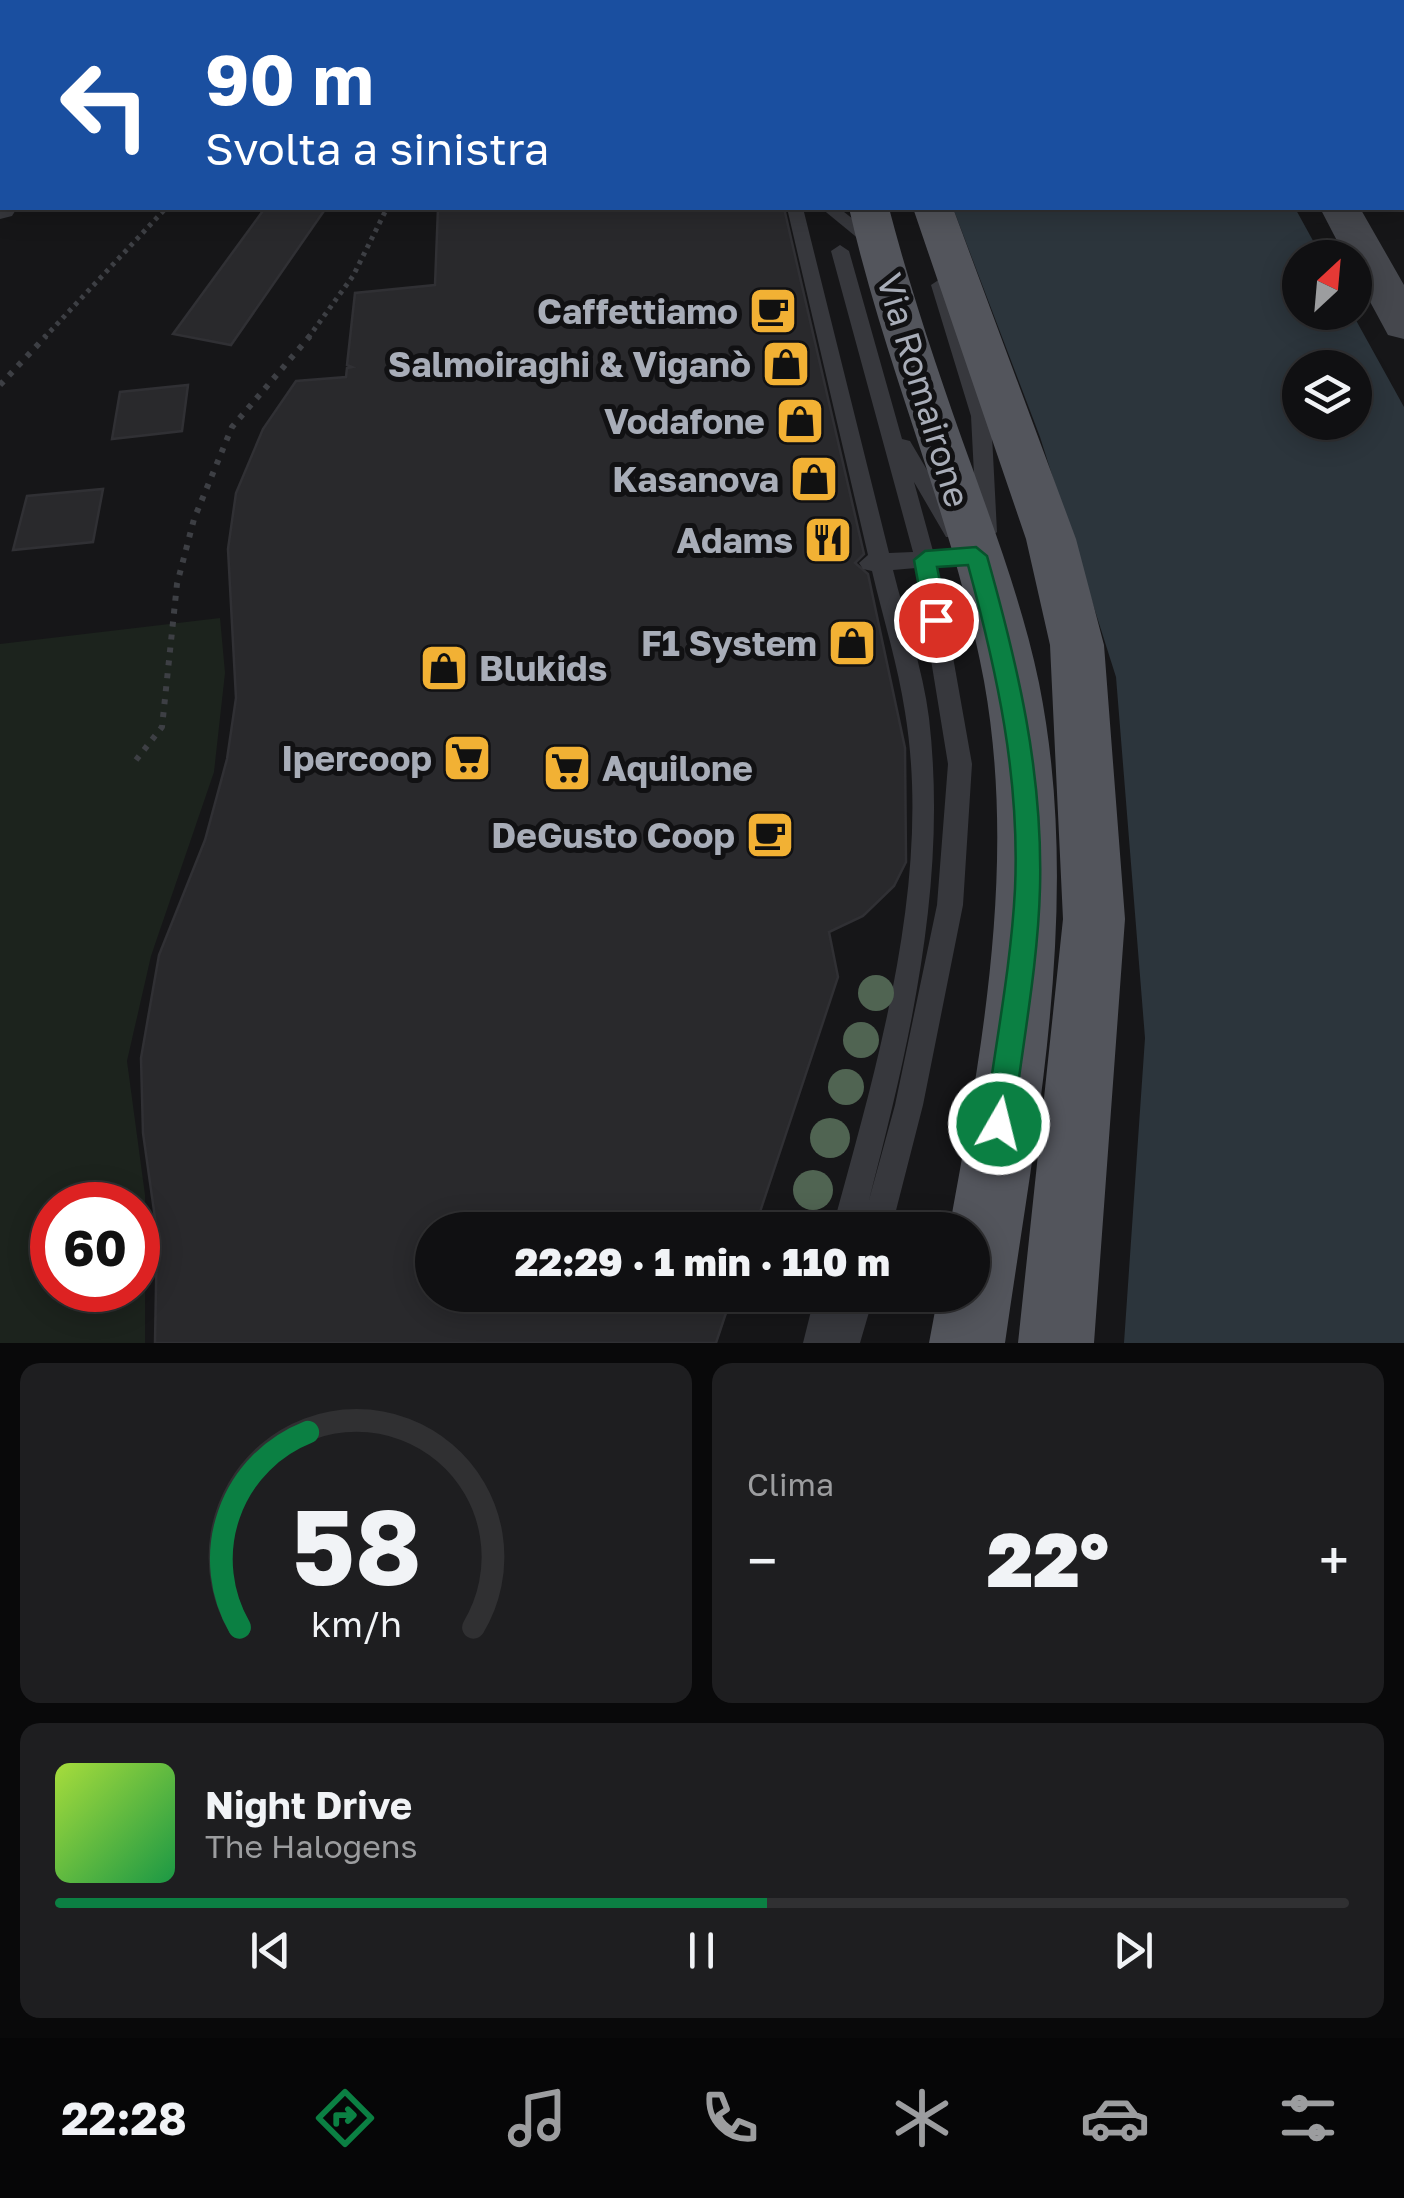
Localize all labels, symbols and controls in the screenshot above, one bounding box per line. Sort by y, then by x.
text: 90 m [205,36,374,120]
icon: left [40,40,170,170]
text: Svolta a sinistra [205,121,550,175]
north arrow [1282,240,1372,330]
map controls [1282,240,1372,440]
street label: Via Romairone [869,268,979,512]
cafe icon: Caffettiamo [747,285,799,337]
place label: Caffettiamo [537,290,738,332]
shop icon: Salmoiraghi & Viganò [760,338,812,390]
place label: Salmoiraghi & Viganò [388,343,751,385]
button: layers [1282,350,1372,440]
shop icon: Vodafone [774,395,826,447]
place label: Vodafone [604,400,765,442]
shop icon: Kasanova [788,453,840,505]
place label: Kasanova [612,458,779,500]
restaurant icon: Adams [802,514,854,566]
place label: Adams [676,519,793,561]
pin [894,578,979,663]
icon: arrive [909,593,964,648]
shop icon: F1 System [826,617,878,669]
place label: F1 System [641,622,817,664]
shop icon: Blukids [418,642,470,694]
place label: Blukids [479,647,607,689]
supermarket icon: Ipercoop [441,732,493,784]
place label: Ipercoop [281,737,432,779]
supermarket icon: Aquilone [541,742,593,794]
place label: Aquilone [602,747,753,789]
cafe icon: DeGusto Coop [744,809,796,861]
place label: DeGusto Coop [491,814,735,856]
position arrow [947,1072,1051,1176]
speed limit sign: 60 [30,1182,160,1312]
text: 22:29 · 1 min · 110 m [515,1239,890,1284]
text: Clima [747,1465,834,1503]
text: 58 [291,1483,421,1608]
text: 22° [987,1513,1109,1604]
text: − [747,1527,777,1593]
text: + [1319,1527,1349,1593]
text: km/h [311,1602,401,1645]
text: Night Drive [205,1782,412,1827]
text: The Halogens [205,1827,417,1865]
icon: previous [243,1923,298,1978]
icon: pause [674,1923,729,1978]
icon: next [1106,1923,1161,1978]
icon: directions [310,2083,380,2153]
icon: music [502,2083,572,2153]
icon: phone [695,2083,765,2153]
icon: climate [887,2083,957,2153]
icon: car [1080,2083,1150,2153]
icon: filters [1273,2083,1343,2153]
text: 22:28 [61,2091,187,2145]

